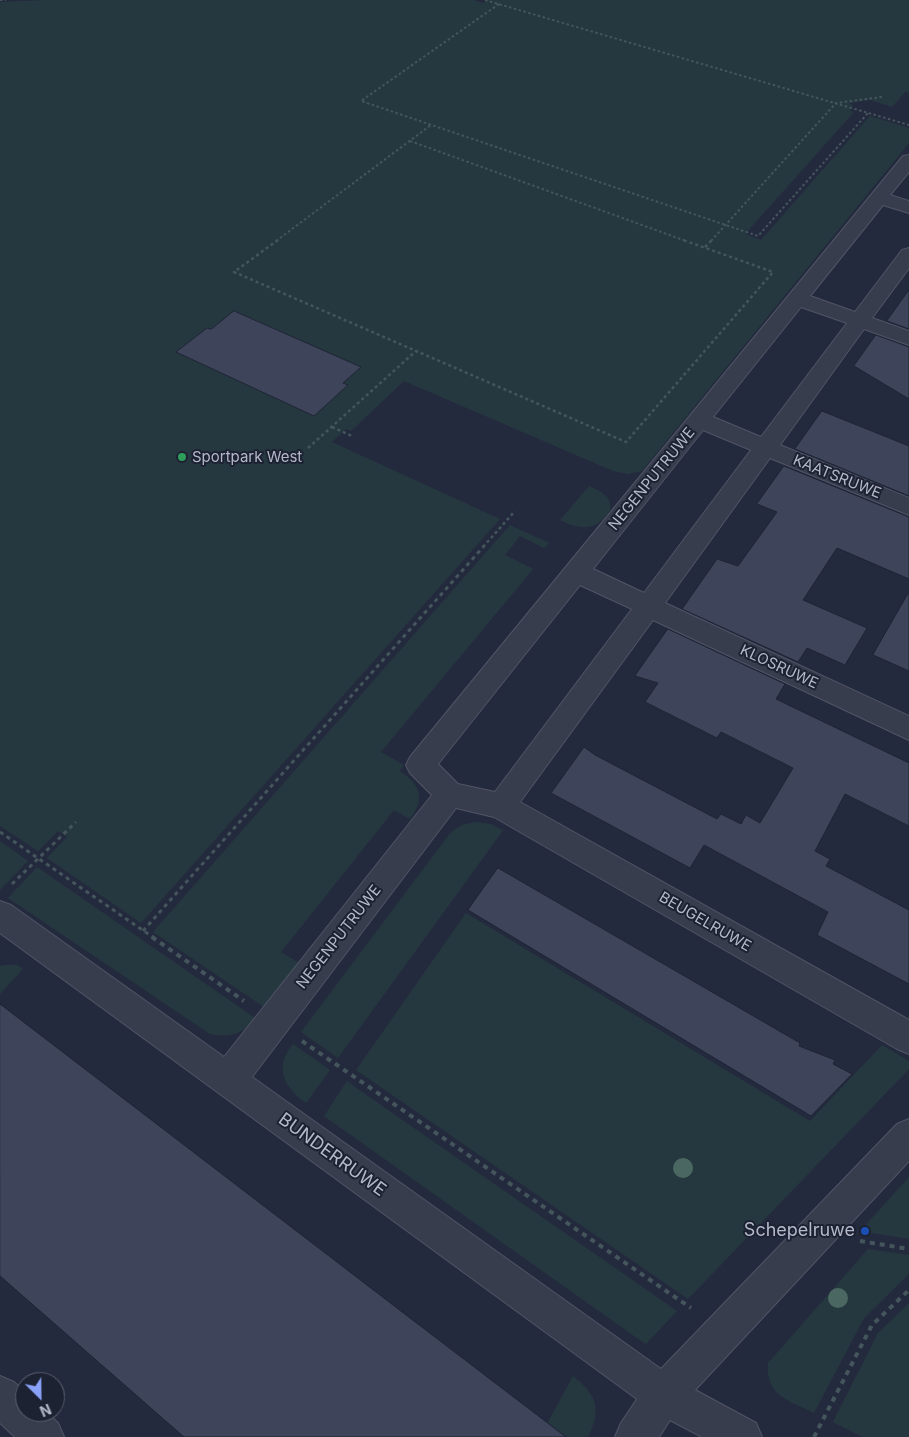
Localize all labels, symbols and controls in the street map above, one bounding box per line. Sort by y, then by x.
street label: NEGENPUTRUWE [605,424,699,534]
place label: Sportpark West [192,448,302,466]
marker: Sportpark West [176,451,188,463]
street label: KAATSRUWE [790,451,884,503]
street label: KLOSRUWE [737,641,821,693]
street label: NEGENPUTRUWE [293,881,385,993]
street label: BEUGELRUWE [656,888,754,956]
street label: BUNDERRUWE [274,1109,390,1201]
place label: Schepelruwe [744,1220,855,1242]
marker: Schepelruwe [859,1225,871,1237]
north arrow [15,1372,65,1422]
text: N [37,1400,54,1420]

